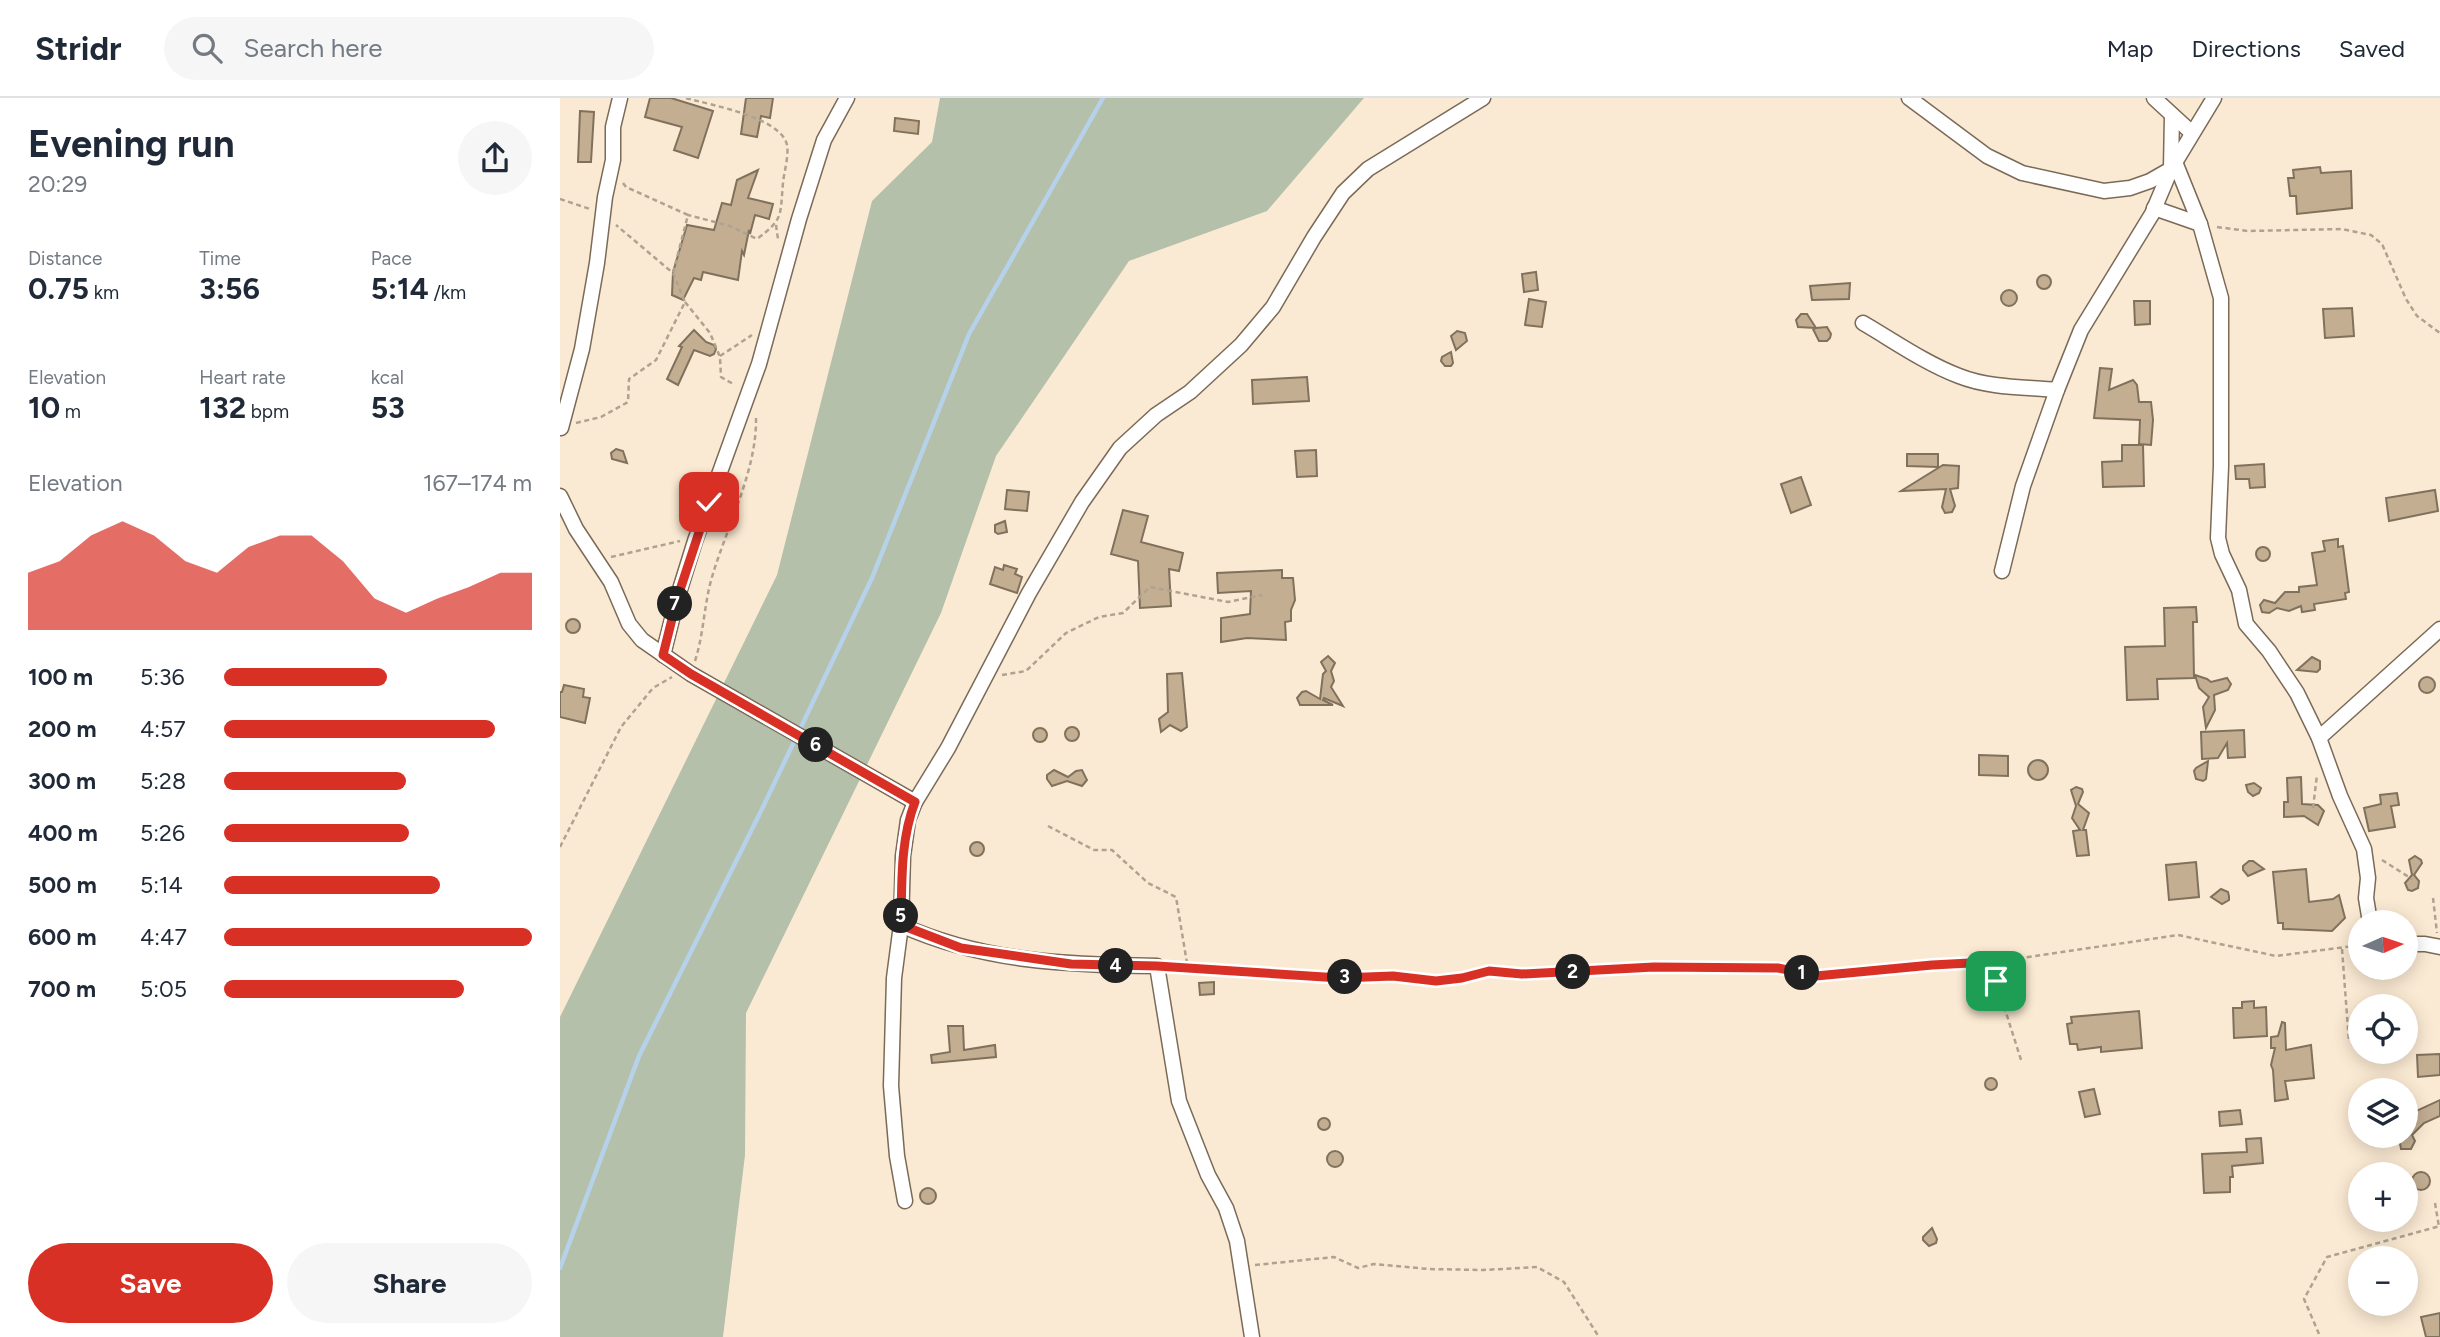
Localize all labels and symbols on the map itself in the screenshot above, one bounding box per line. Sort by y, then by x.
pin [679,472,739,532]
pin: 7 [657,587,692,622]
pin: 6 [798,728,834,762]
pin: 5 [884,898,918,934]
north arrow [2348,910,2418,980]
pin: 4 [1098,948,1134,984]
pin [1966,951,2026,1011]
pin: 2 [1556,954,1590,990]
pin: 1 [1784,956,1820,990]
pin: 3 [1328,960,1362,994]

